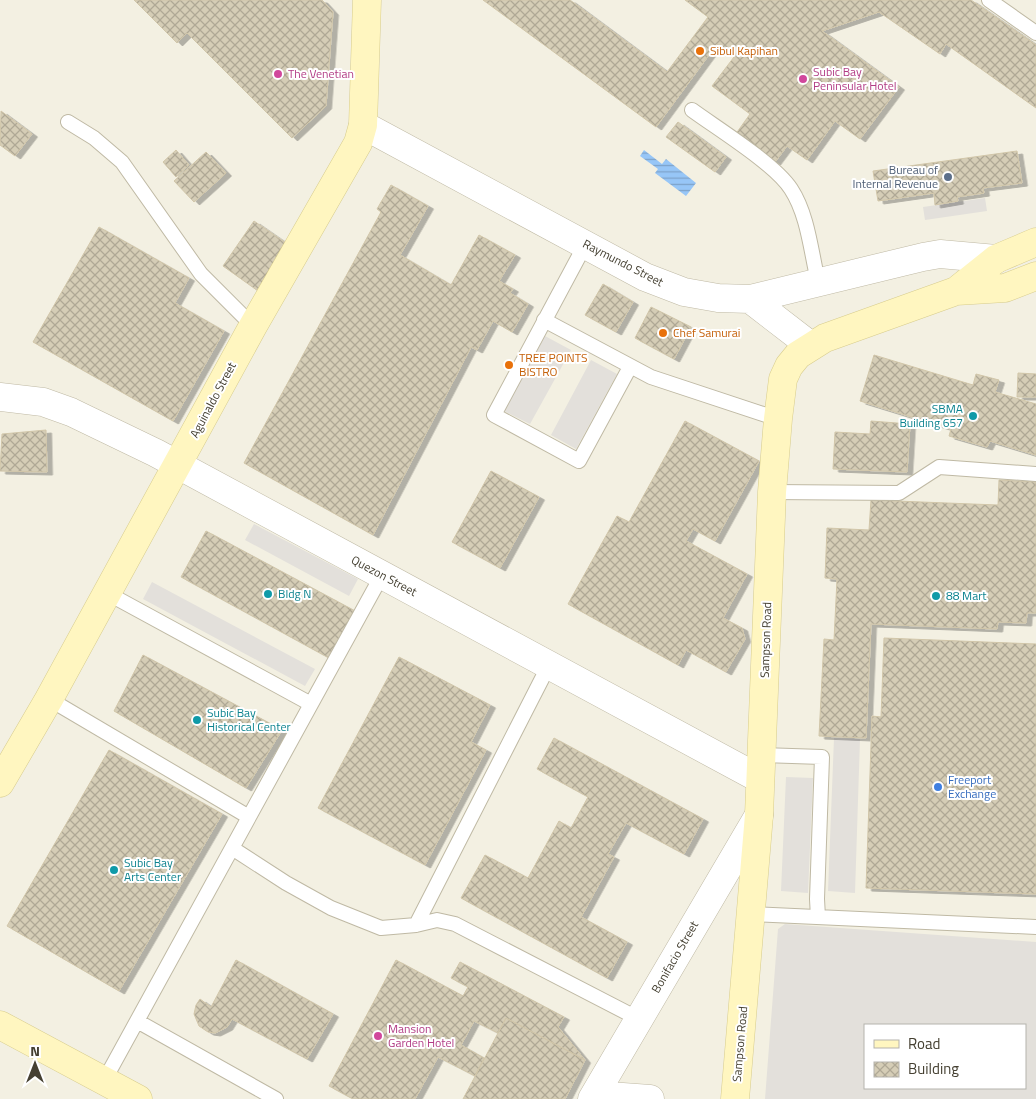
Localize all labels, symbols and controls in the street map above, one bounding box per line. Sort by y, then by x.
place label: Sibul Kapihan [710,41,778,60]
marker: Sibul Kapihan [694,45,706,57]
place label: Subic Bay Peninsular Hotel [813,62,897,95]
place label: The Venetian [288,64,354,83]
marker: The Venetian [272,68,284,80]
marker: Subic Bay Peninsular Hotel [797,73,809,85]
place label: Bureau of Internal Revenue [852,160,938,193]
marker: Bureau of Internal Revenue [942,171,954,183]
street label: Raymundo Street [580,234,668,291]
place label: Chef Samurai [673,323,740,342]
marker: Chef Samurai [657,327,669,339]
place label: TREE POINTS BISTRO [519,348,588,381]
street label: Aguinaldo Street [185,358,241,441]
marker: TREE POINTS BISTRO [503,359,515,371]
place label: SBMA Building 657 [899,399,963,432]
marker: SBMA Building 657 [967,410,979,422]
street label: Quezon Street [348,550,421,601]
place label: Bldg N [278,584,311,603]
place label: 88 Mart [946,586,987,605]
marker: Bldg N [262,588,274,600]
marker: 88 Mart [930,590,942,602]
street label: Sampson Road [755,602,776,678]
place label: Subic Bay Historical Center [207,703,291,736]
marker: Subic Bay Historical Center [191,714,203,726]
place label: Freeport Exchange [948,770,996,803]
marker: Freeport Exchange [932,781,944,793]
place label: Subic Bay Arts Center [124,853,181,886]
marker: Subic Bay Arts Center [108,864,120,876]
street label: Bonifacio Street [646,916,703,996]
street label: Sampson Road [727,1005,752,1083]
place label: Mansion Garden Hotel [388,1019,454,1052]
legend [864,1024,1026,1089]
marker: Mansion Garden Hotel [372,1030,384,1042]
text: Road [908,1032,940,1055]
north arrow [10,1039,60,1089]
text: N [30,1040,40,1061]
text: Building [908,1057,959,1080]

